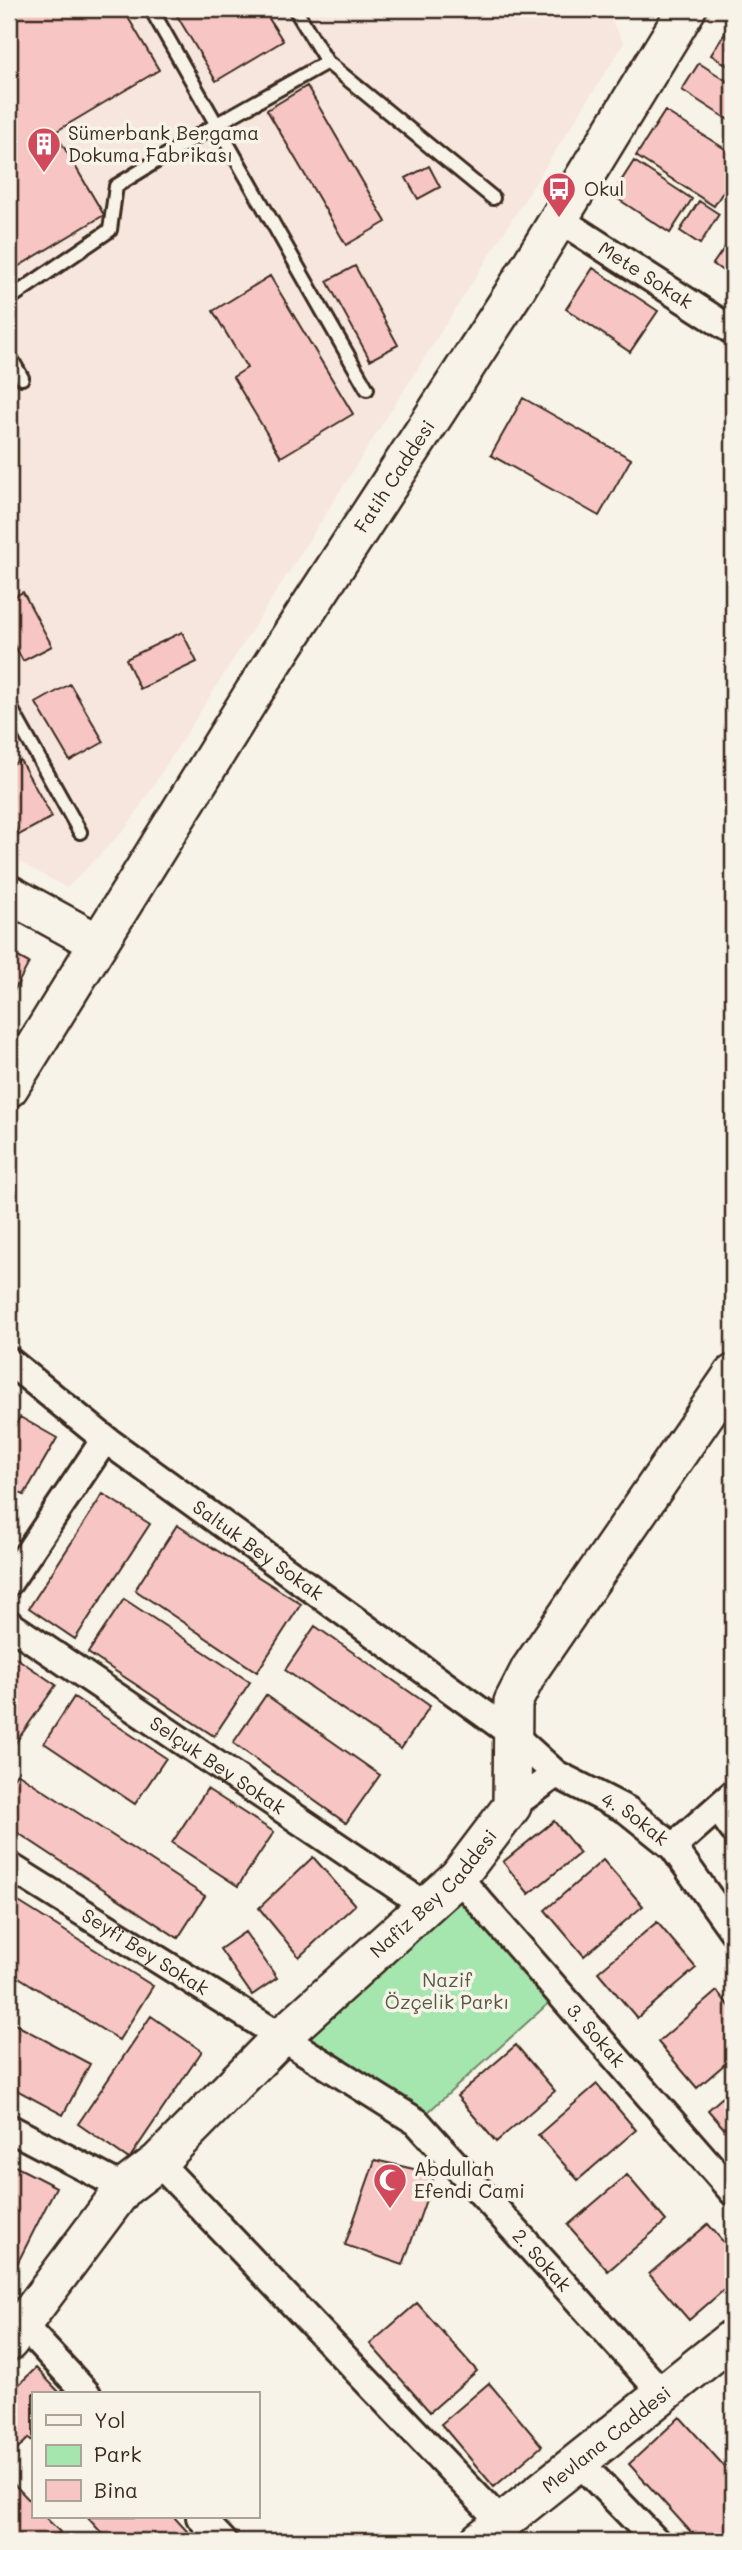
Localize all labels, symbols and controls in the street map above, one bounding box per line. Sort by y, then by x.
place label: Sümerbank Bergama Dokuma Fabrikası [68,120,259,167]
building icon: Sümerbank Bergama Dokuma Fabrikası [25,125,63,174]
bus stop icon: Okul [540,170,578,219]
place label: Okul [584,176,624,201]
street label: Mete Sokak [594,235,698,314]
street label: Fatih Caddesi [348,415,440,537]
street label: Saltuk Bey Sokak [188,1494,329,1606]
street label: Selçuk Bey Sokak [145,1710,291,1820]
street label: 4. Sokak [598,1786,674,1851]
street label: Nafiz Bey Caddesi [364,1824,502,1963]
street label: Seyfi Bey Sokak [77,1902,214,2000]
park label: Nazif Özçelik Parkı [385,1967,509,2014]
street label: 3. Sokak [562,1998,631,2072]
place label: Abdullah Efendi Cami [414,2156,525,2203]
mosque icon: Abdullah Efendi Cami [371,2161,409,2210]
street label: 2. Sokak [507,2223,577,2297]
street label: Mevlana Caddesi [536,2380,676,2498]
legend [32,2392,259,2518]
text: Yol [94,2406,125,2433]
text: Park [94,2440,142,2467]
text: Bina [94,2476,138,2503]

